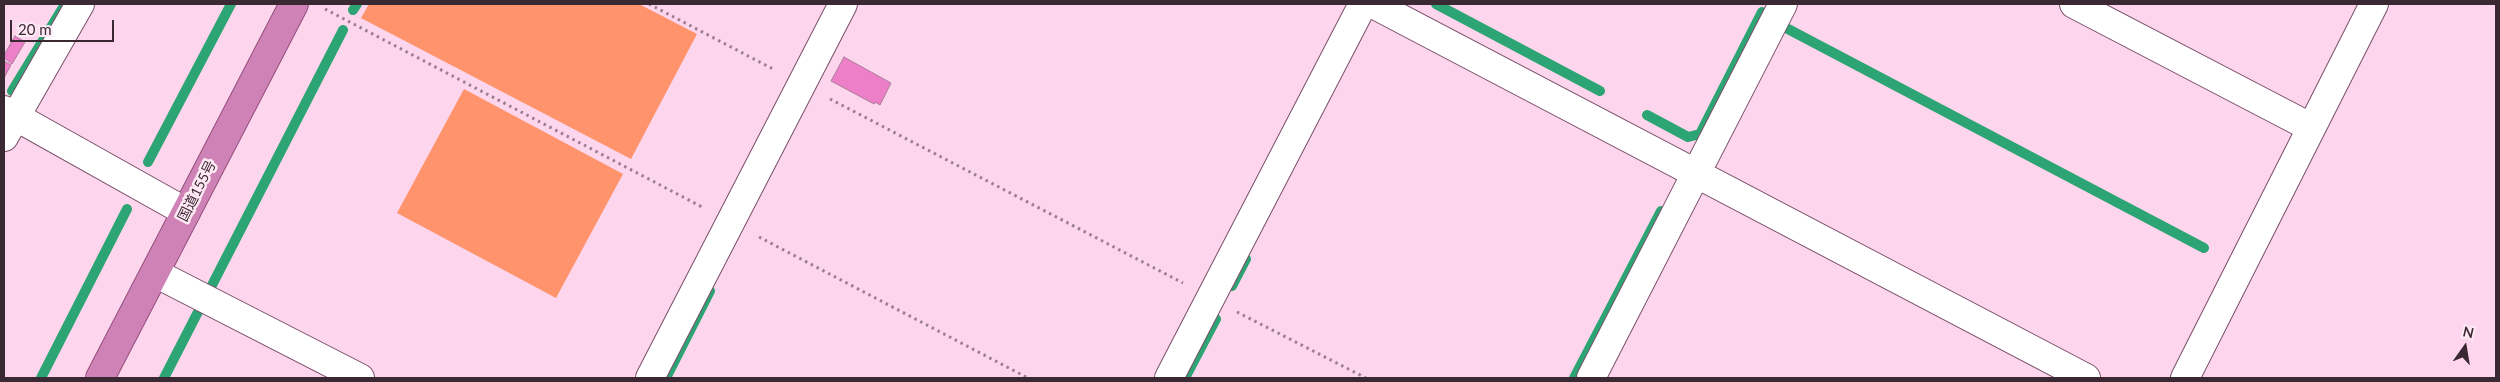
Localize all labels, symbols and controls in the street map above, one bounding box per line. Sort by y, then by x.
scale bar [12,10,116,42]
text: 20 m [18,20,52,38]
street label: 国道155号 [174,158,220,224]
north arrow [2440,322,2490,372]
text: N [2461,322,2476,341]

